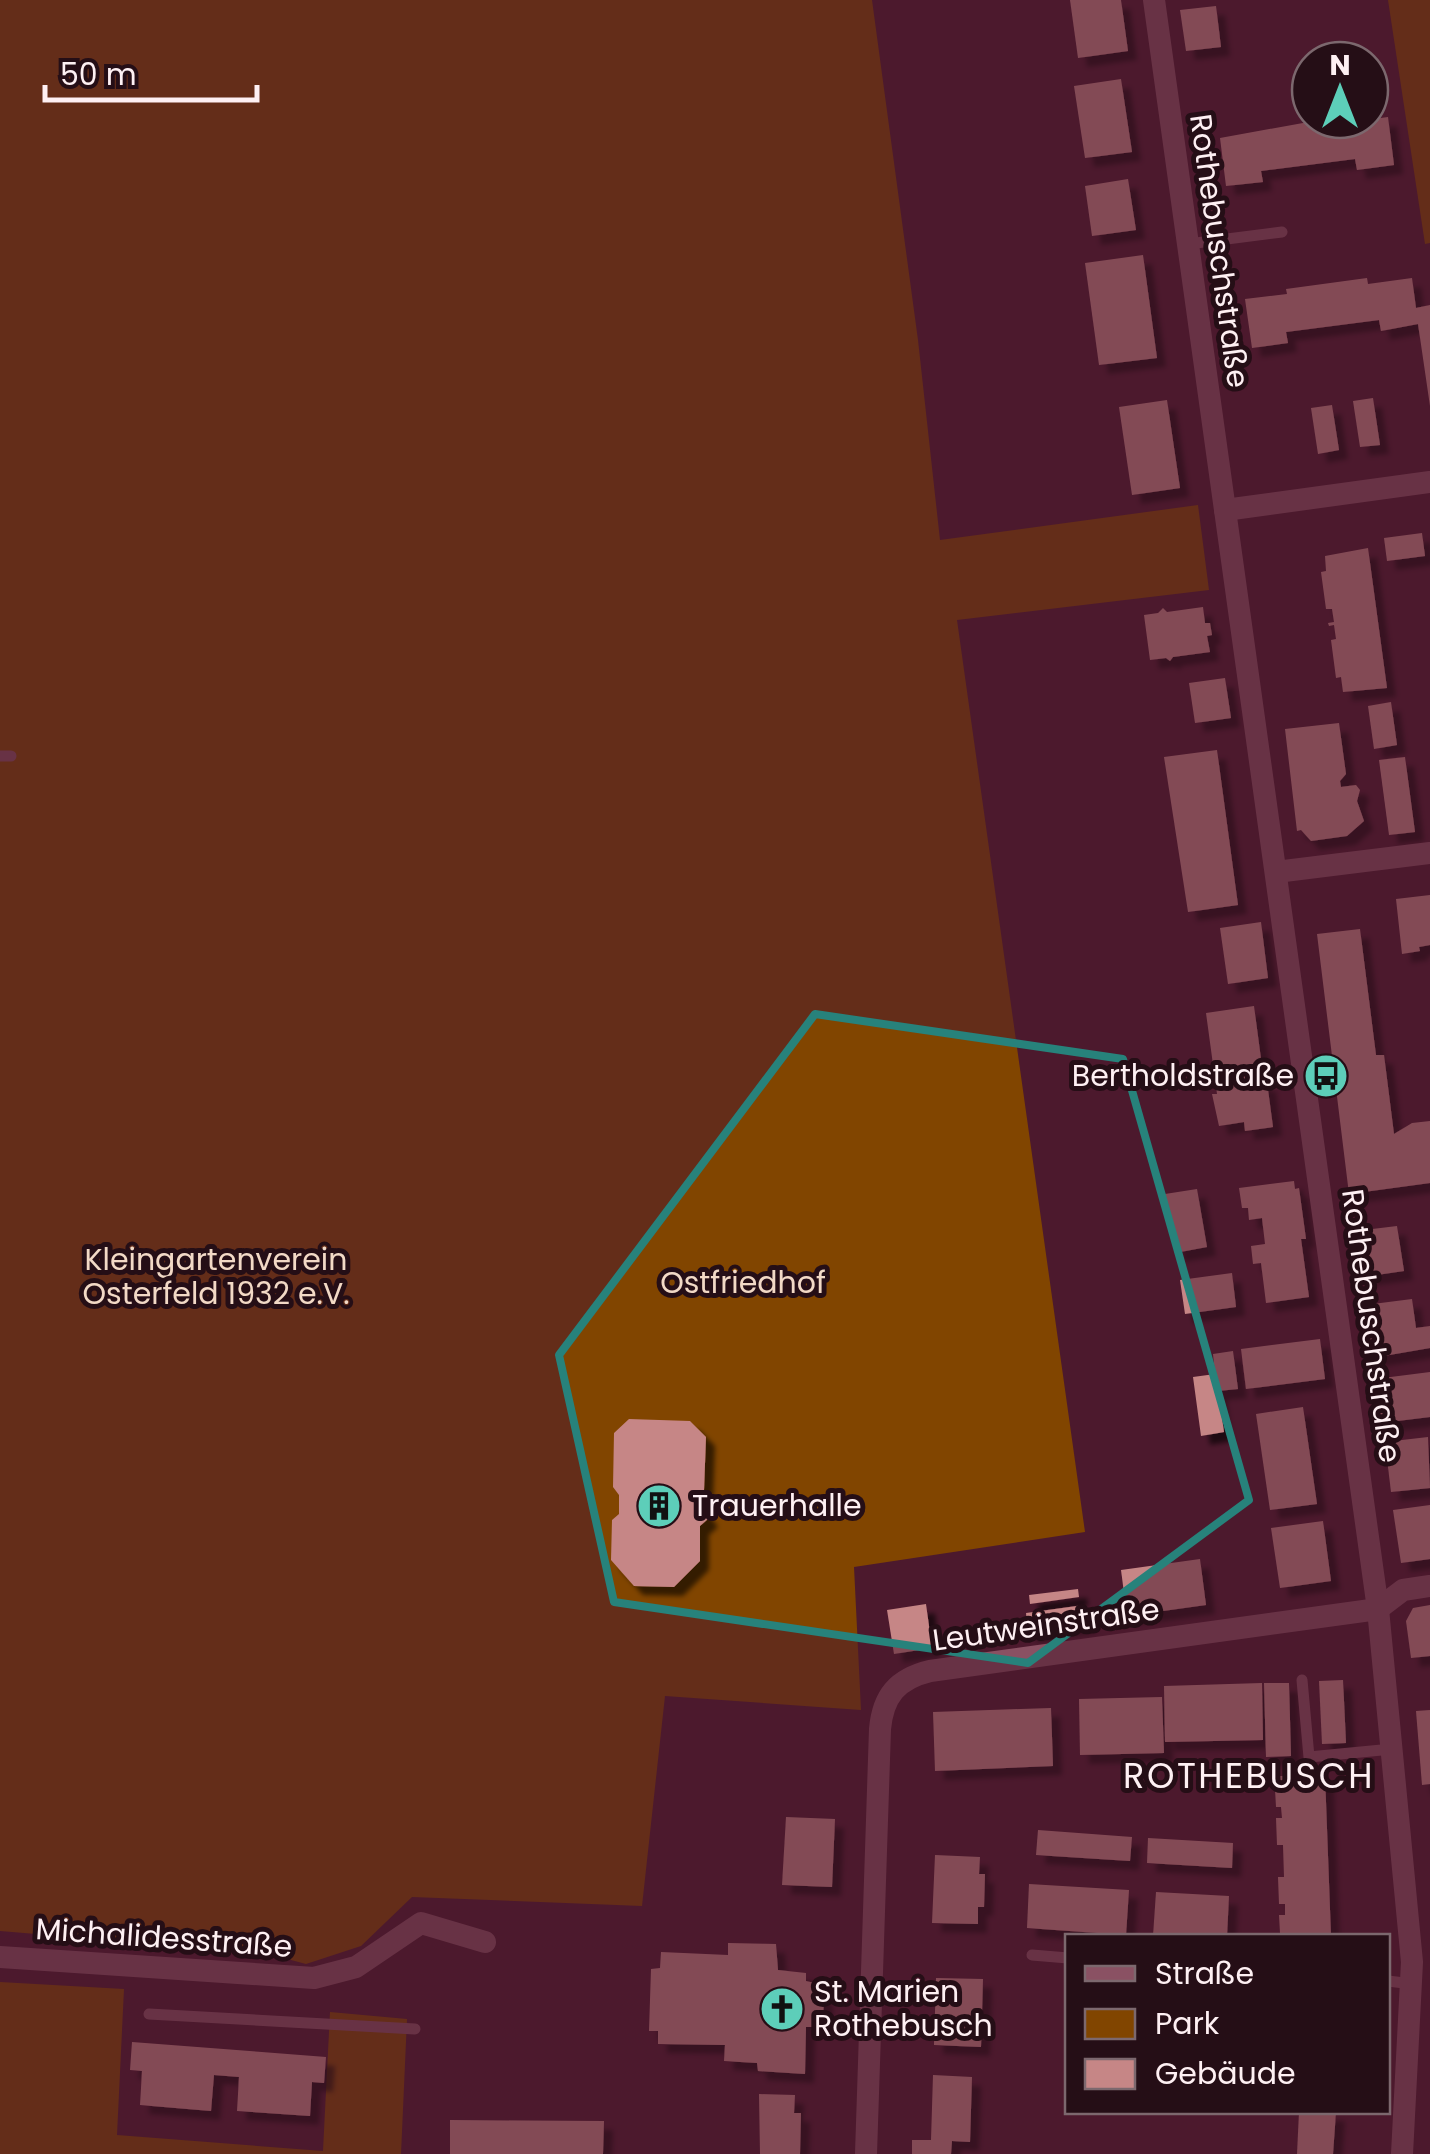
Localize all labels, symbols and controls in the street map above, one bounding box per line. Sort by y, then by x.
scale bar [45,40,258,102]
north arrow [1290,40,1390,140]
text: N [1329,46,1351,85]
text: 50 m [60,53,137,96]
street label: Rothebuschstraße [1179,111,1260,390]
bus stop icon: Bertholdstraße [1303,1053,1349,1099]
place label: Bertholdstraße [1072,1054,1294,1097]
street label: Rothebuschstraße [1331,1186,1412,1465]
park label: Kleingartenverein Osterfeld 1932 e.V. [83,1238,350,1315]
park label: Ostfriedhof [660,1261,826,1304]
building icon: Trauerhalle [636,1483,682,1529]
place label: Trauerhalle [692,1484,862,1527]
street label: Leutweinstraße [930,1587,1162,1662]
district label: ROTHEBUSCH [1123,1751,1375,1800]
street label: Michalidesstraße [34,1907,294,1968]
legend [1065,1934,1390,2114]
text: Straße [1155,1952,1254,1995]
place label: St. Marien Rothebusch [814,1970,993,2047]
church icon: St. Marien Rothebusch [759,1986,805,2032]
text: Park [1155,2002,1220,2045]
text: Gebäude [1155,2052,1296,2095]

